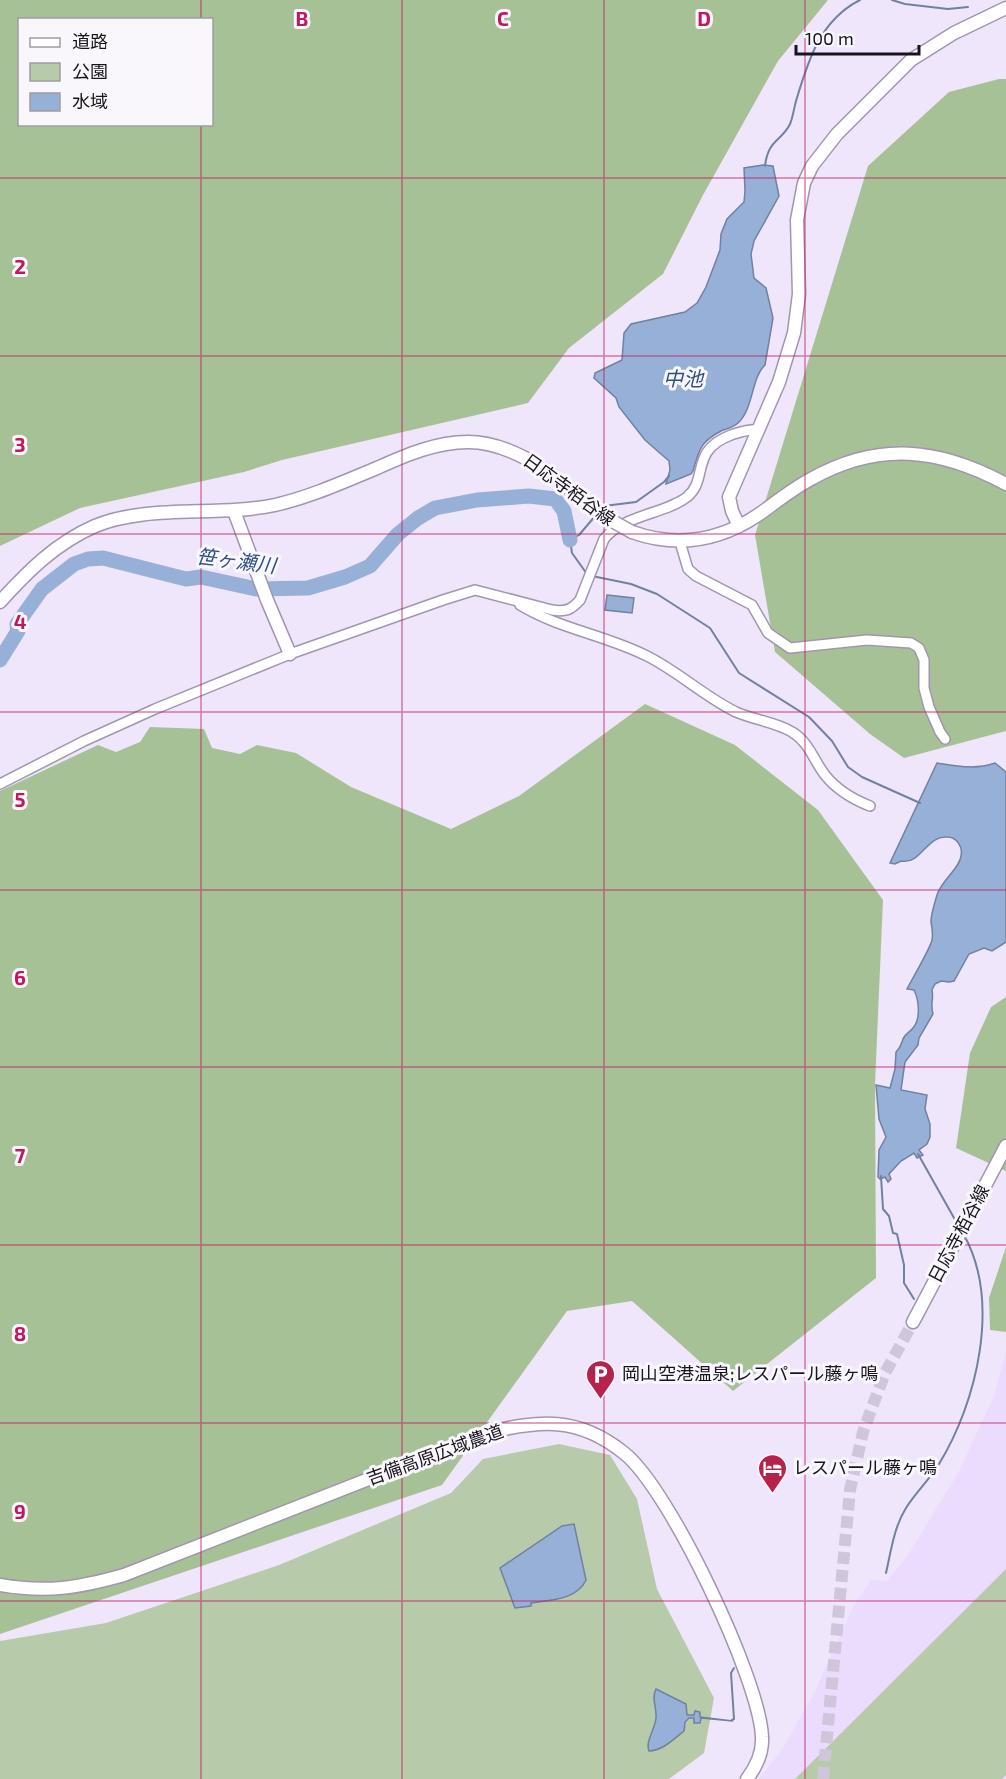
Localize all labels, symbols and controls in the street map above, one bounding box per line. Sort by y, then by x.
text: B [296,6,308,30]
text: C [497,6,509,30]
text: D [697,6,711,30]
legend [18,18,213,126]
scale bar [796,18,919,56]
text: 100 m [805,27,854,49]
text: 道路 [72,30,108,52]
text: 公園 [72,60,108,82]
text: 水域 [72,90,108,112]
text: 2 [14,254,26,278]
water label: 中池 [663,366,705,390]
text: 3 [14,432,26,456]
street label: 日応寺栢谷線 [519,449,620,530]
water label: 笹ヶ瀬川 [195,543,279,577]
text: 4 [14,609,27,633]
text: 5 [14,787,26,811]
text: 6 [14,965,26,989]
text: 7 [15,1143,26,1167]
street label: 日応寺栢谷線 [923,1181,993,1286]
text: 8 [14,1321,26,1345]
parking icon: 岡山空港温泉;レスパール藤ヶ鳴 [585,1358,617,1400]
place label: 岡山空港温泉;レスパール藤ヶ鳴 [622,1362,878,1384]
street label: 吉備高原広域農道 [363,1419,506,1489]
hotel icon: レスパール藤ヶ鳴 [756,1452,788,1494]
place label: レスパール藤ヶ鳴 [793,1456,937,1478]
text: 9 [14,1499,26,1523]

